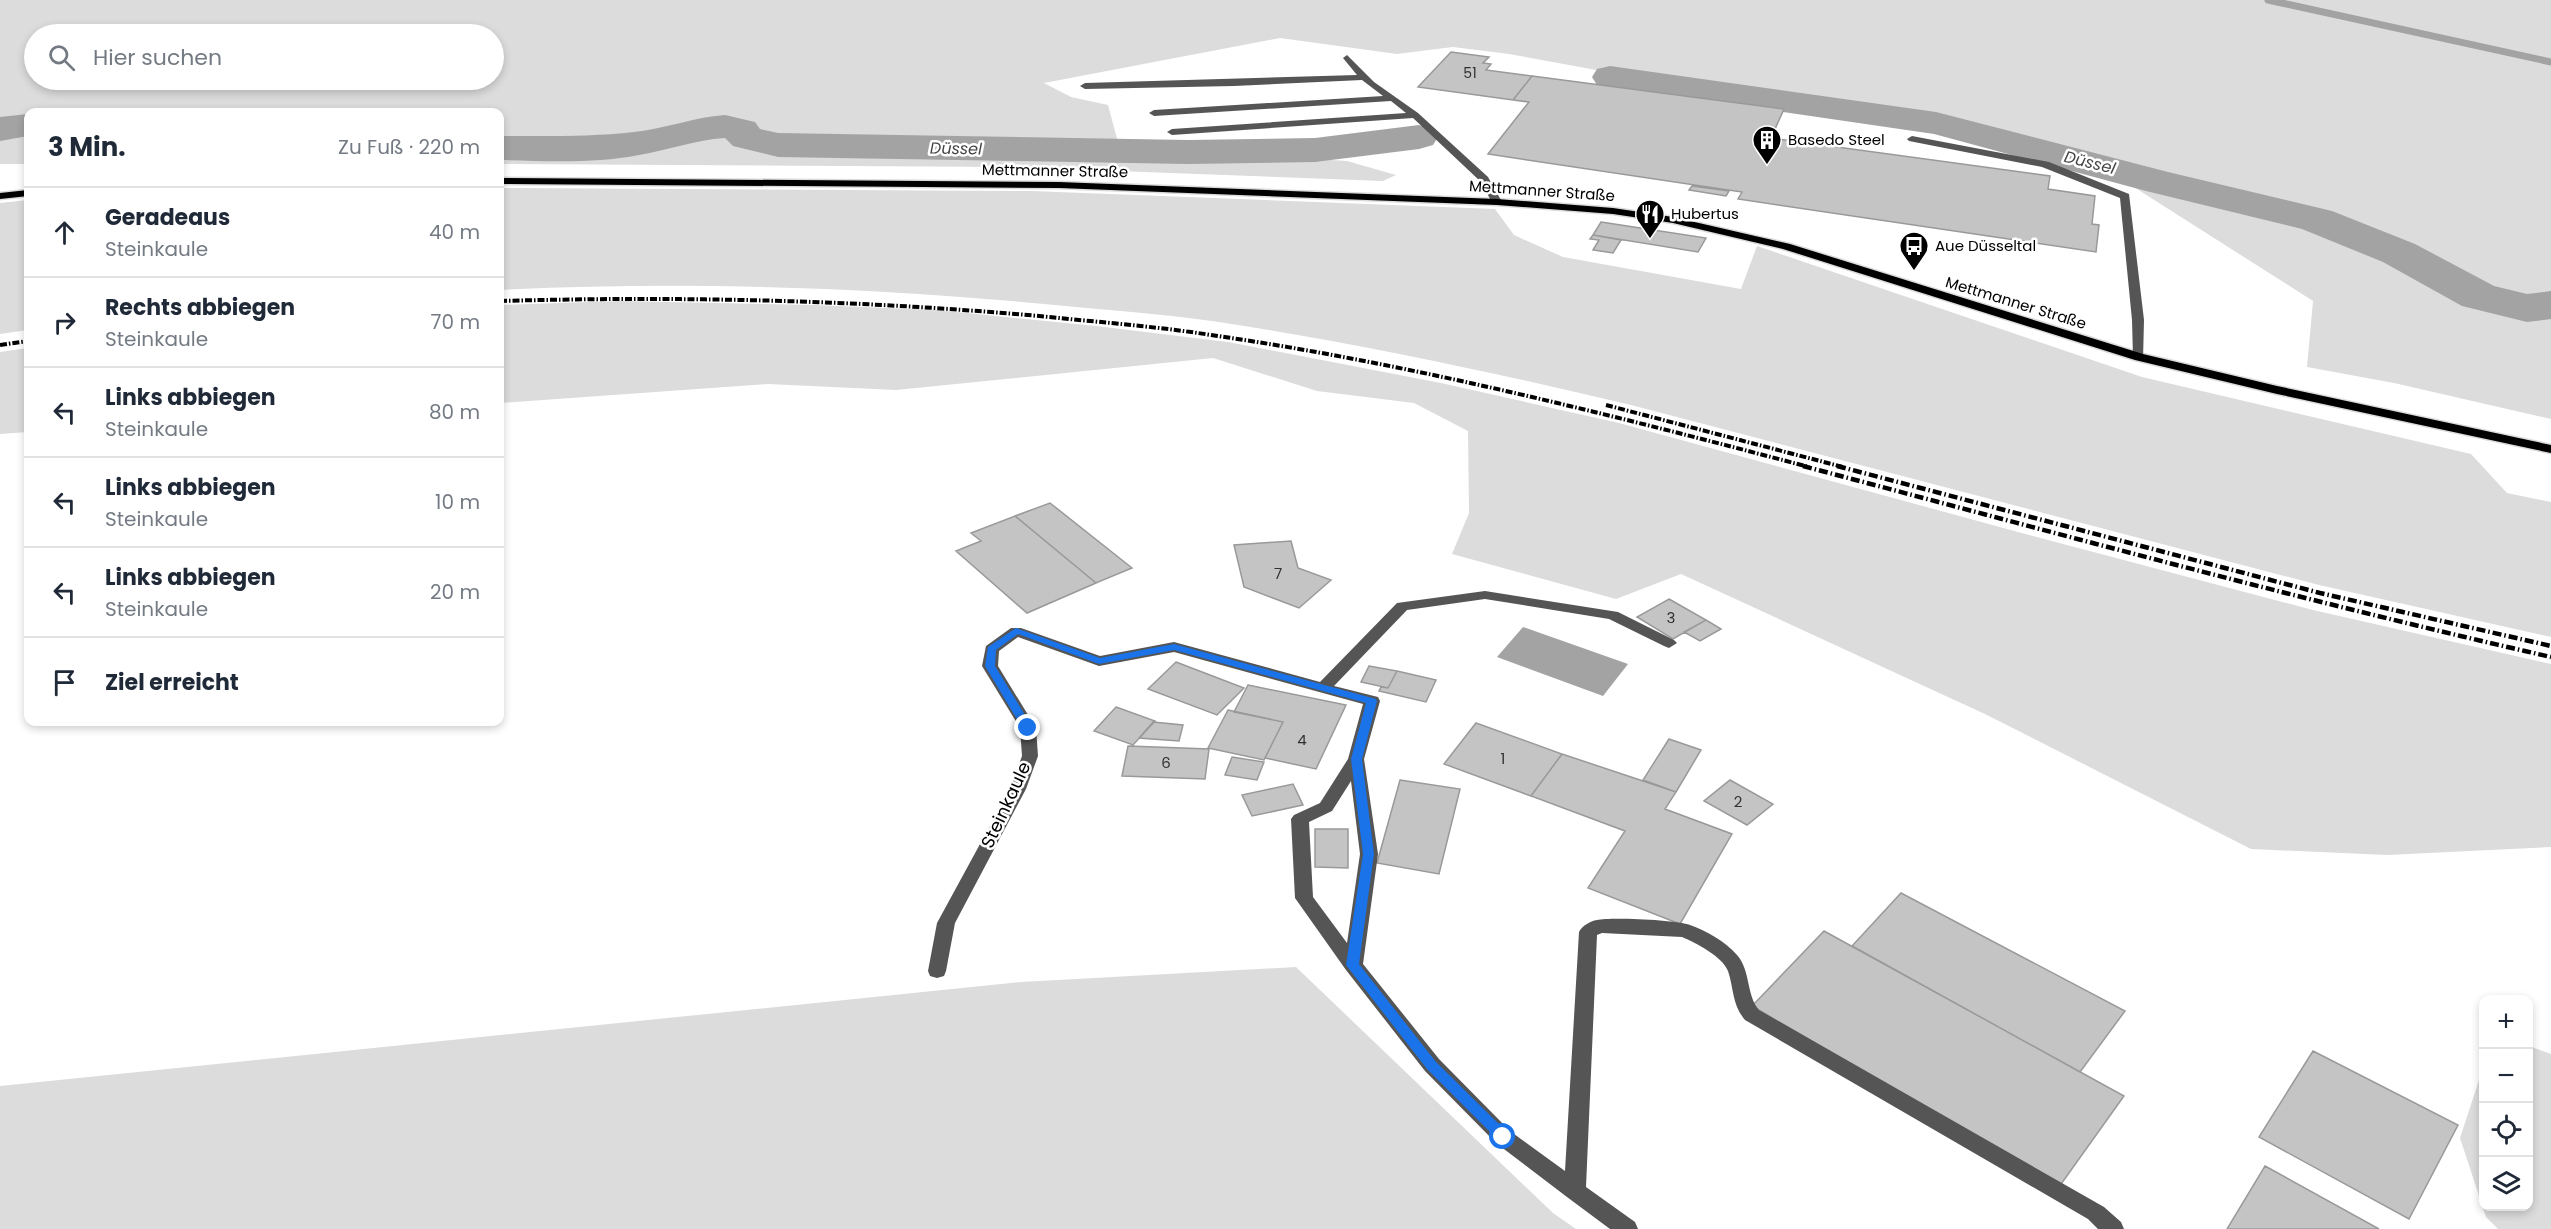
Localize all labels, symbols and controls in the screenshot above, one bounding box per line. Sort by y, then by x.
search box [24,24,504,90]
icon: search [45,41,78,74]
text: Hier suchen [93,42,222,73]
house number: 51 [1463,63,1477,83]
building icon: Basedo Steel [1751,124,1783,166]
text: 3 Min. [48,129,126,165]
place label: Basedo Steel [1788,129,1885,150]
text: Zu Fuß · 220 m [338,133,480,161]
water label: Düssel [930,137,982,160]
water label: Düssel [2062,145,2118,180]
street label: Mettmanner Straße [982,159,1128,182]
street label: Mettmanner Straße [1468,175,1616,206]
restaurant icon: Hubertus [1634,198,1666,240]
text: Geradeaus [105,202,230,233]
place label: Hubertus [1671,203,1739,224]
icon: ahead [48,216,81,249]
text: 40 m [429,218,480,246]
bus stop icon: Aue Düsseltal [1898,230,1930,272]
text: Steinkaule [105,235,208,263]
place label: Aue Düsseltal [1935,235,2036,256]
street label: Mettmanner Straße [1943,271,2089,334]
text: Rechts abbiegen [105,292,295,323]
icon: right [48,306,81,339]
text: 70 m [431,308,480,336]
text: Steinkaule [105,325,208,353]
text: Links abbiegen [105,382,276,413]
icon: left [48,396,81,429]
text: 80 m [429,398,480,426]
text: Steinkaule [105,415,208,443]
text: Links abbiegen [105,472,276,503]
icon: left [48,486,81,519]
text: 10 m [435,488,480,516]
text: Steinkaule [105,505,208,533]
text: Links abbiegen [105,562,276,593]
house number: 7 [1274,563,1282,584]
icon: left [48,576,81,609]
text: 20 m [430,578,480,606]
text: Steinkaule [105,595,208,623]
house number: 3 [1667,607,1675,628]
icon: arrive [48,666,81,699]
text: Ziel erreicht [105,667,239,698]
route end [1014,714,1040,740]
house number: 4 [1297,729,1307,750]
house number: 1 [1501,748,1505,769]
house number: 6 [1161,752,1171,773]
street label: Steinkaule [975,757,1036,852]
house number: 2 [1734,791,1742,812]
map controls [2479,995,2533,1211]
button: + [2479,995,2533,1049]
button: − [2479,1049,2533,1103]
button: locate [2479,1103,2533,1157]
route start [1489,1123,1515,1149]
button: layers [2479,1157,2533,1211]

